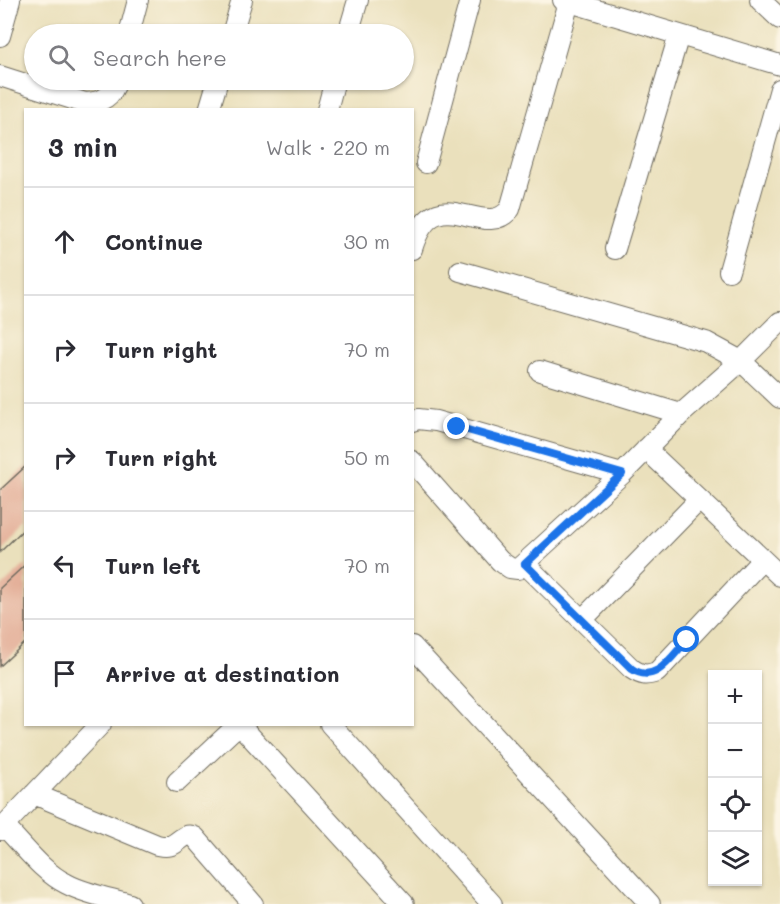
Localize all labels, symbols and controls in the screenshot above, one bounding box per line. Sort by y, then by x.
search box [24,24,414,90]
icon: search [45,41,78,74]
text: Search here [93,43,227,72]
text: 3 min [48,130,117,164]
text: Walk · 220 m [266,134,390,160]
icon: ahead [48,225,81,258]
text: Continue [105,227,203,256]
text: 30 m [344,228,390,254]
icon: right [48,333,81,366]
text: Turn right [105,335,217,364]
text: 70 m [344,336,390,362]
route end [443,413,469,439]
icon: right [48,441,81,474]
text: Turn right [105,443,217,472]
text: 50 m [344,444,390,470]
icon: left [48,549,81,582]
text: Turn left [105,551,201,580]
text: 70 m [344,552,390,578]
route start [673,626,699,652]
icon: arrive [48,657,81,690]
text: Arrive at destination [105,659,340,688]
map controls [708,670,762,886]
button: + [708,670,762,724]
button: − [708,724,762,778]
button: locate [708,778,762,832]
button: layers [708,832,762,886]

